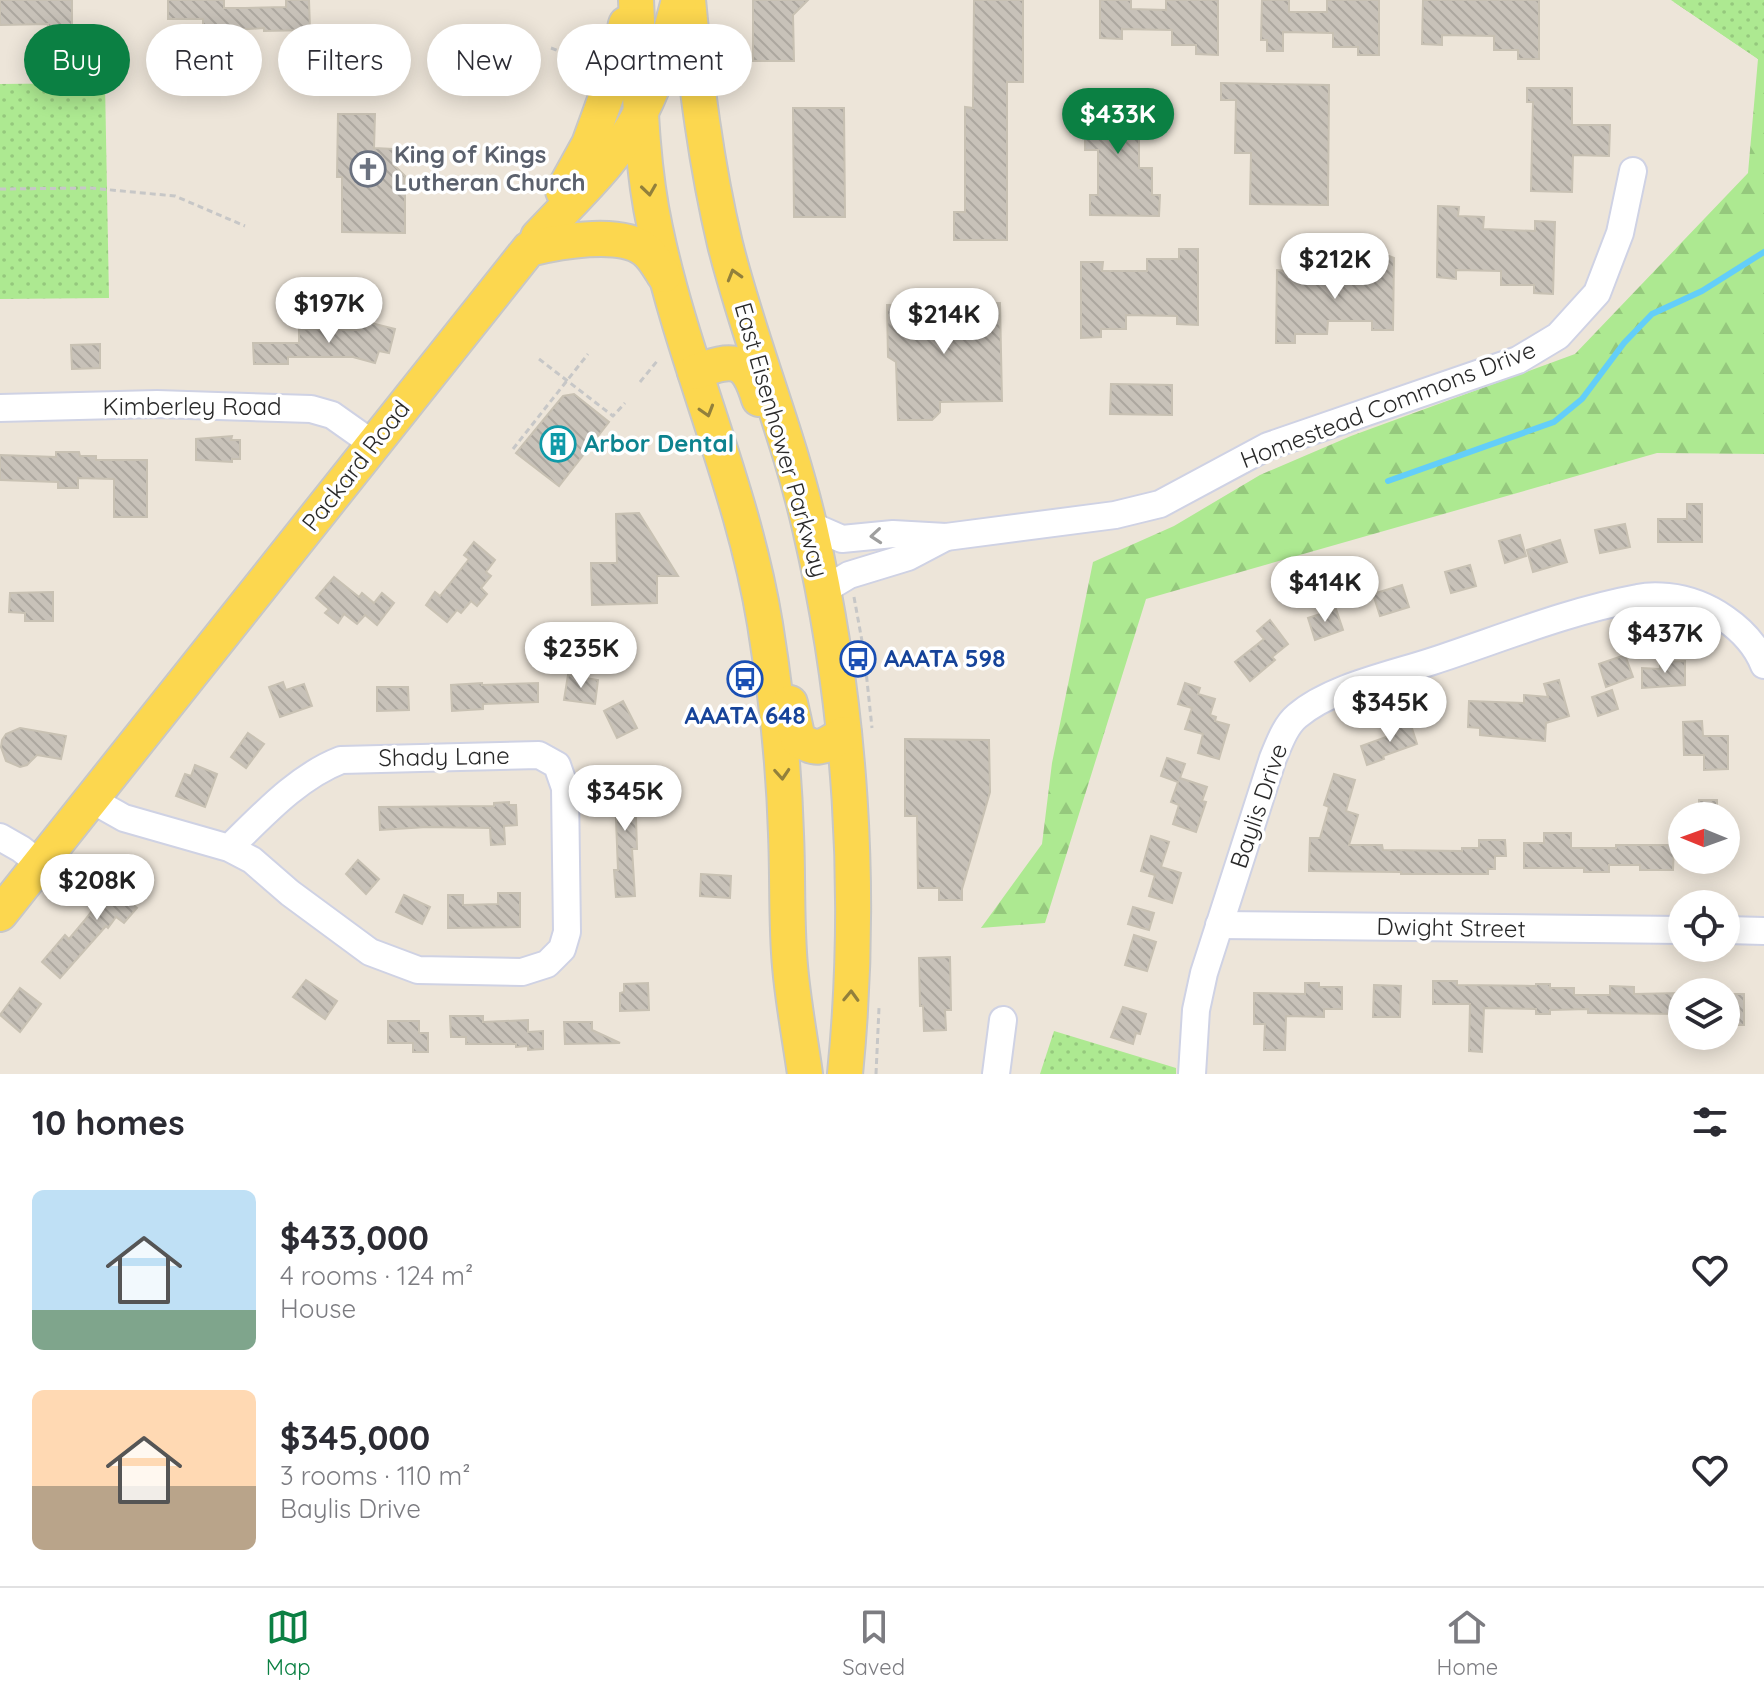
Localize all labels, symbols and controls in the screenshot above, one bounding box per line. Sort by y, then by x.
chip: Buy [24,24,130,96]
chip: Rent [146,24,262,96]
chip: Filters [278,24,411,96]
chip: New [427,24,541,96]
chip: Apartment [557,24,752,96]
pin: $433K [1062,88,1174,156]
text: $433K [1080,97,1156,130]
place label: King of Kings Lutheran Church [394,139,585,197]
church icon: King of Kings Lutheran Church [349,150,387,188]
one-way arrow [640,183,657,197]
pin: $212K [1279,233,1391,301]
text: $212K [1299,242,1371,275]
one-way arrow [727,268,743,282]
pin: $197K [273,277,385,345]
text: $197K [294,286,364,319]
pin: $214K [888,288,1000,356]
text: $214K [908,297,980,330]
street label: East Eisenhower Parkway [728,299,836,580]
street label: Homestead Commons Drive [1236,334,1539,474]
street label: Kimberley Road [102,391,282,421]
street label: Packard Road [295,394,416,537]
one-way arrow [698,403,714,417]
building icon: Arbor Dental [539,425,577,463]
place label: Arbor Dental [584,428,734,458]
one-way arrow [869,527,882,544]
pin: $414K [1269,556,1381,624]
text: $414K [1289,565,1361,598]
pin: $437K [1609,607,1721,675]
text: $437K [1627,616,1703,649]
pin: $235K [525,622,637,690]
text: $235K [543,631,619,664]
bus stop icon: AAATA 598 [839,640,877,678]
place label: AAATA 598 [884,643,1005,673]
bus stop icon: AAATA 648 [726,660,764,698]
pin: $345K [1334,676,1446,744]
text: $345K [1352,685,1428,718]
place label: AAATA 648 [684,700,806,730]
street label: Baylis Drive [1223,739,1293,872]
street label: Shady Lane [378,740,510,772]
pin: $345K [569,765,681,833]
one-way arrow [773,768,790,781]
text: $345K [587,774,663,807]
north arrow [1668,802,1740,874]
map controls [1668,802,1740,1050]
pin: $208K [41,854,153,922]
text: $208K [58,863,136,896]
button: locate [1668,890,1740,962]
street label: Dwight Street [1376,911,1526,943]
button: layers [1668,978,1740,1050]
one-way arrow [842,989,860,1002]
icon: filters [1688,1100,1732,1144]
text: 10 homes [32,1101,185,1144]
text: $433,000 [280,1216,429,1259]
icon: home [96,1222,192,1318]
icon: heart [1688,1248,1732,1292]
text: 4 rooms · 124 m² [280,1259,473,1292]
text: House [280,1292,356,1325]
text: $345,000 [280,1416,430,1459]
icon: home [96,1422,192,1518]
icon: heart [1688,1448,1732,1492]
text: 3 rooms · 110 m² [280,1459,471,1492]
text: Baylis Drive [280,1492,421,1525]
tab: Map [266,1605,311,1681]
tab: Saved [842,1605,905,1681]
tab: Home [1437,1605,1498,1681]

